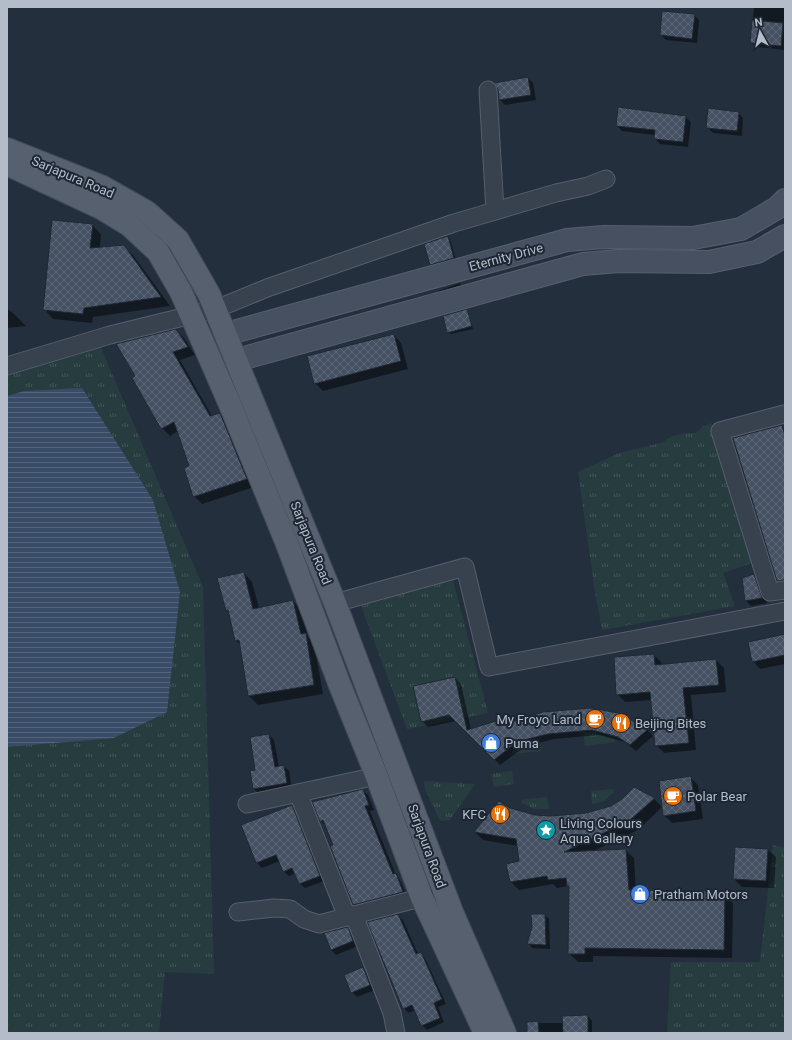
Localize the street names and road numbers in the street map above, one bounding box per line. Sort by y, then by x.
street label: Sarjapura Road [30,153,116,201]
street label: Eternity Drive [467,240,545,274]
street label: Sarjapura Road [288,499,334,587]
street label: Sarjapura Road [405,802,449,890]

